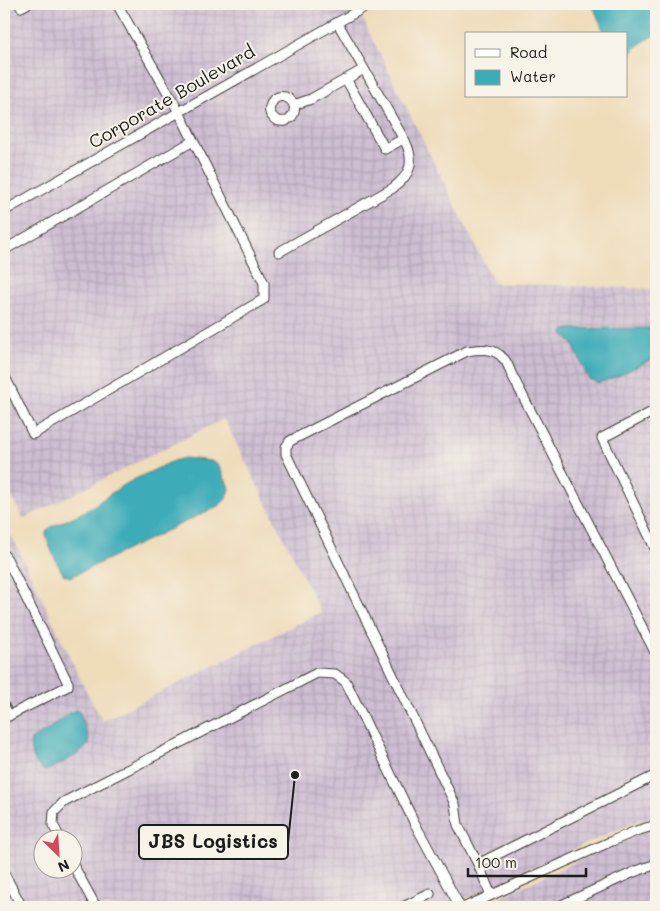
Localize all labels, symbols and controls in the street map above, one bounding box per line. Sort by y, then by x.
legend [465,32,628,98]
street label: Corporate Boulevard [84,39,259,154]
text: Road [510,42,547,62]
text: Water [510,66,556,86]
callout: JBS Logistics [139,825,288,859]
north arrow [32,828,82,878]
text: JBS Logistics [148,828,278,853]
scale bar [468,846,585,878]
text: 100 m [475,852,517,872]
text: N [55,855,73,877]

